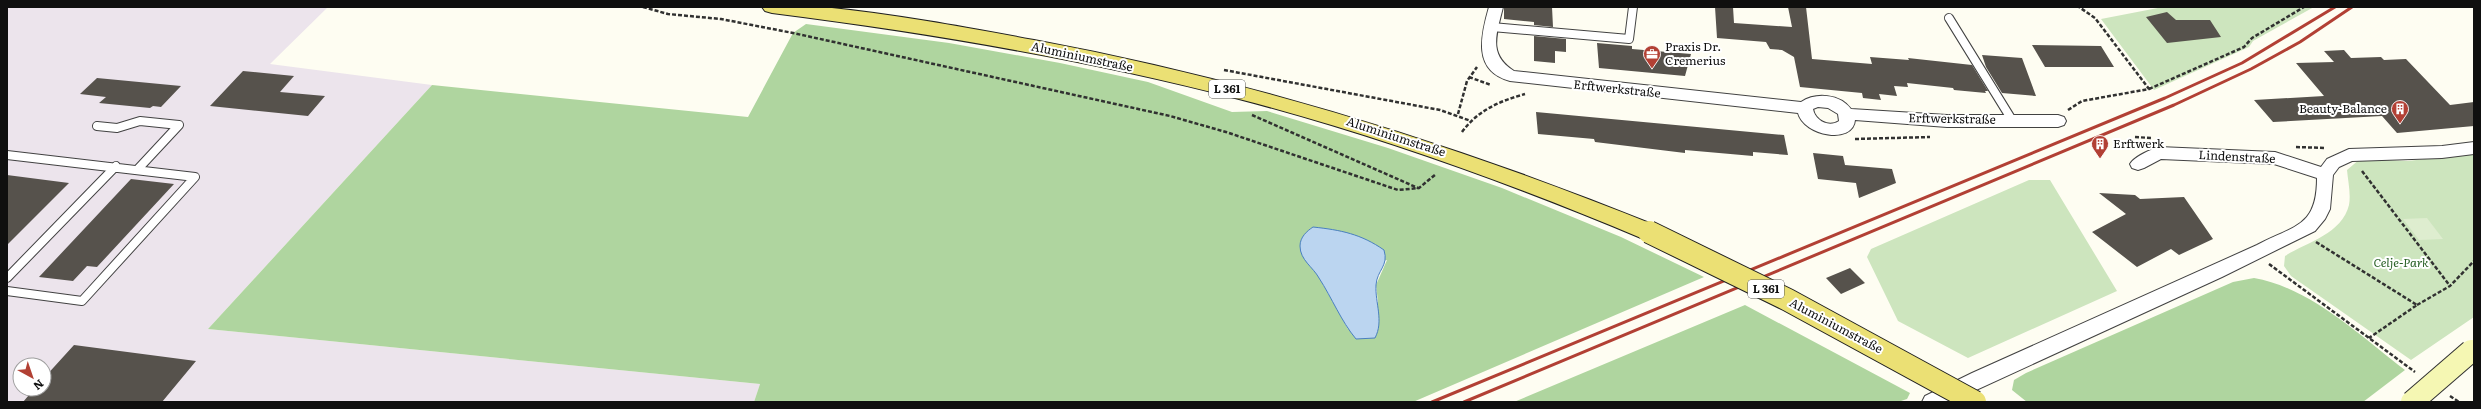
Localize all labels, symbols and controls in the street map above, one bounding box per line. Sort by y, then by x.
street label: Aluminiumstraße [1030,36,1135,76]
place label: Praxis Dr. Cremerius [1665,37,1726,69]
office icon: Praxis Dr. Cremerius [1642,44,1662,69]
street label: Erftwerkstraße [1573,74,1662,102]
road number: L 361 [1209,80,1245,98]
place label: Beauty-Balance [2299,99,2387,117]
building icon: Beauty-Balance [2390,99,2410,124]
street label: Erftwerkstraße [1908,108,1996,128]
street label: Aluminiumstraße [1344,112,1448,161]
building icon: Erftwerk [2090,134,2110,159]
place label: Erftwerk [2113,134,2165,152]
street label: Lindenstraße [2198,145,2276,167]
park label: Celje-Park [2373,253,2429,271]
road number: L 361 [1748,280,1784,298]
street label: Aluminiumstraße [1787,293,1886,357]
north arrow [12,357,52,397]
text: N [30,376,48,395]

